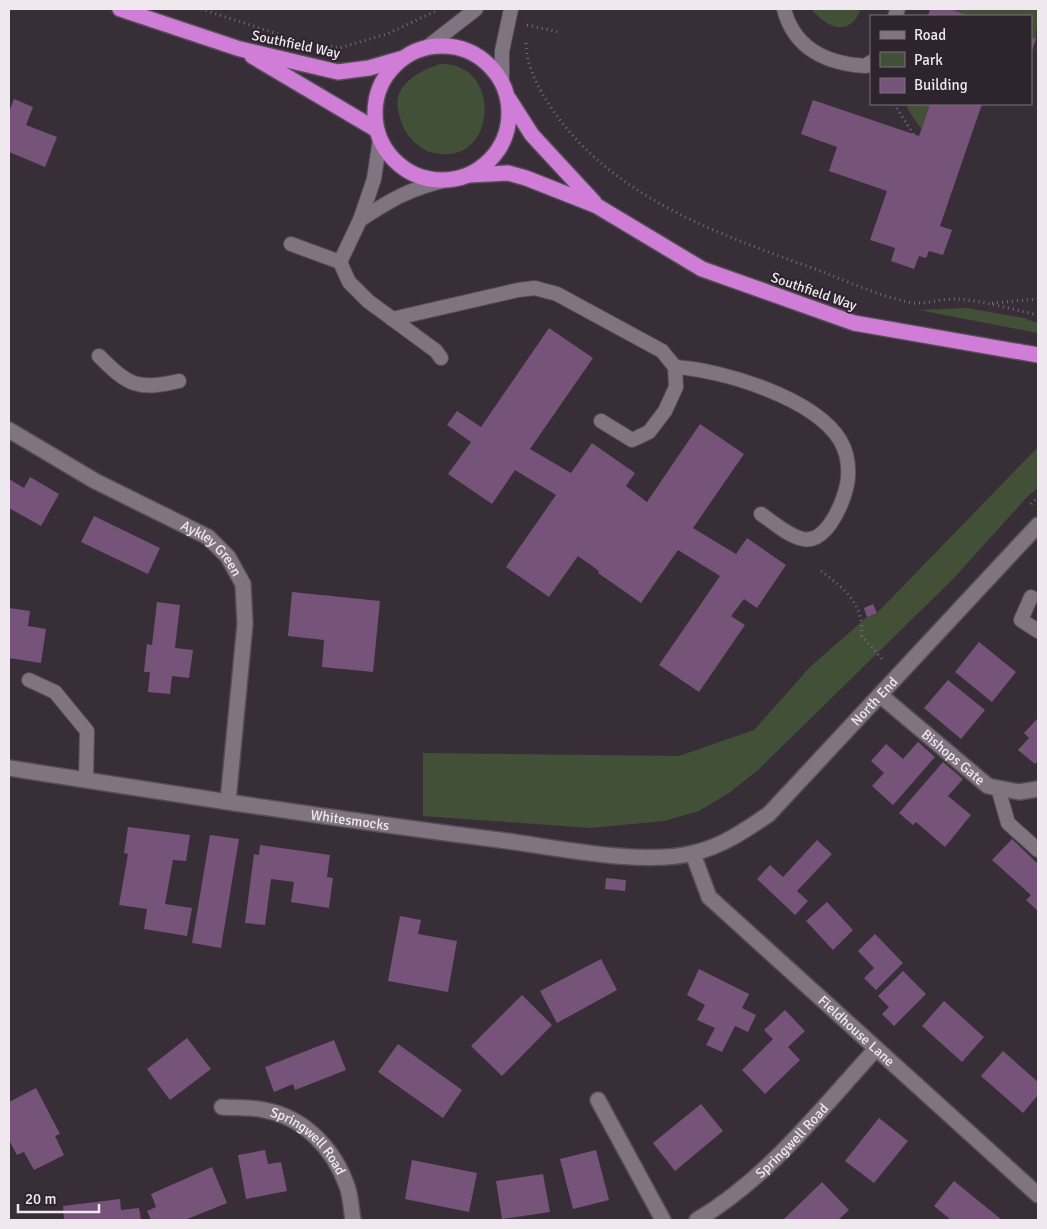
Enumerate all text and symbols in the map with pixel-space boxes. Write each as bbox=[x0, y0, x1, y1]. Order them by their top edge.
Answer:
legend bbox=[870, 15, 1032, 105]
text: Road bbox=[914, 26, 946, 44]
street label: Southfield Way bbox=[250, 27, 342, 62]
text: Park bbox=[914, 51, 943, 69]
text: Building bbox=[914, 76, 968, 94]
street label: Southfield Way bbox=[769, 269, 859, 314]
street label: Aykley Green bbox=[178, 517, 245, 579]
street label: North End bbox=[847, 673, 901, 730]
street label: Bishops Gate bbox=[918, 726, 988, 789]
street label: Whitesmocks bbox=[309, 806, 390, 834]
street label: Fieldhouse Lane bbox=[814, 992, 898, 1070]
street label: Springwell Road bbox=[752, 1100, 832, 1182]
street label: Springwell Road bbox=[268, 1104, 349, 1178]
scale bar bbox=[18, 1182, 99, 1214]
text: 20 m bbox=[25, 1190, 56, 1208]

